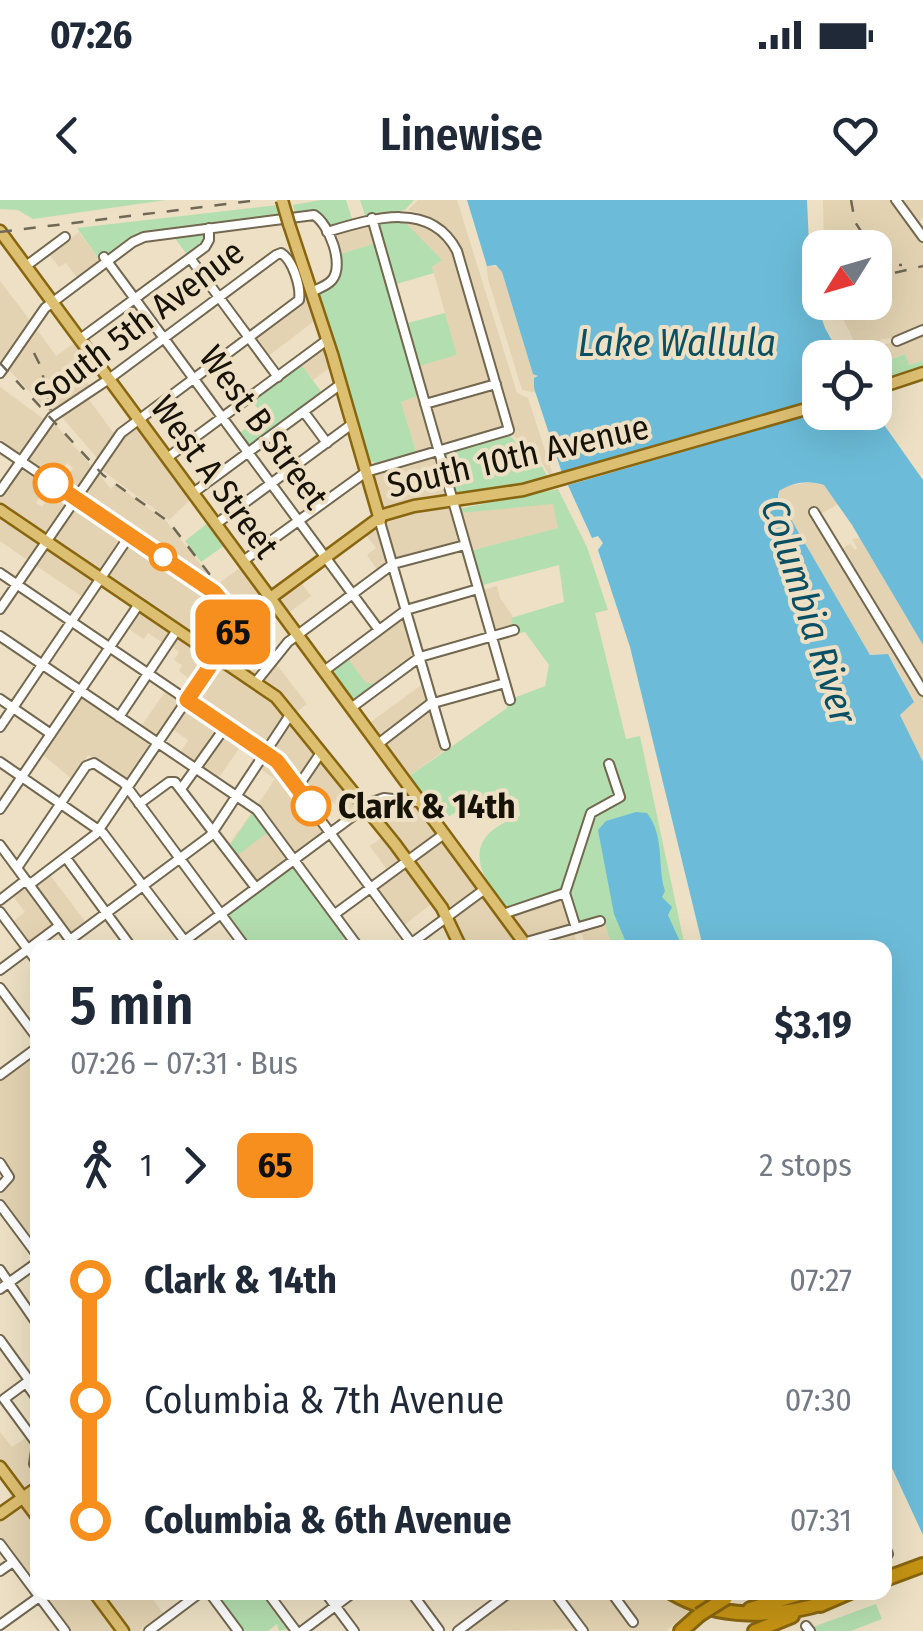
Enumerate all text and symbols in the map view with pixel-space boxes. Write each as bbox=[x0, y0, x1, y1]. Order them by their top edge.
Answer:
text: 07:26 bbox=[50, 12, 132, 58]
icon: back bbox=[40, 108, 95, 163]
text: Linewise bbox=[380, 108, 543, 162]
icon: heart bbox=[828, 108, 883, 163]
north arrow bbox=[802, 230, 892, 320]
map controls bbox=[802, 230, 892, 430]
street label: South 5th Avenue bbox=[26, 231, 252, 415]
water label: Lake Wallula bbox=[578, 320, 776, 366]
street label: West B Street bbox=[191, 337, 338, 517]
button: locate bbox=[802, 340, 892, 430]
street label: West A Street bbox=[142, 388, 288, 567]
street label: South 10th Avenue bbox=[383, 405, 653, 507]
unlabelled marker bbox=[34, 464, 72, 502]
water label: Columbia River bbox=[751, 493, 867, 731]
unlabelled marker bbox=[150, 544, 176, 570]
line badge: 65 bbox=[188, 600, 278, 664]
text: 65 bbox=[215, 611, 251, 653]
place label: Clark & 14th bbox=[338, 785, 516, 827]
marker: Clark & 14th bbox=[292, 787, 330, 825]
text: 5 min bbox=[70, 973, 193, 1039]
text: $3.19 bbox=[774, 1002, 852, 1048]
text: 07:26 – 07:31 · Bus bbox=[70, 1044, 298, 1082]
icon: walk bbox=[70, 1138, 125, 1193]
icon: forward bbox=[167, 1138, 222, 1193]
text: 65 bbox=[257, 1144, 293, 1186]
text: 1 bbox=[140, 1146, 152, 1184]
text: 2 stops bbox=[759, 1146, 852, 1184]
text: Clark & 14th bbox=[144, 1257, 337, 1303]
text: 07:27 bbox=[789, 1261, 852, 1299]
text: Columbia & 7th Avenue bbox=[144, 1377, 504, 1423]
text: 07:30 bbox=[785, 1381, 852, 1419]
text: Columbia & 6th Avenue bbox=[144, 1497, 511, 1543]
text: 07:31 bbox=[790, 1501, 852, 1539]

